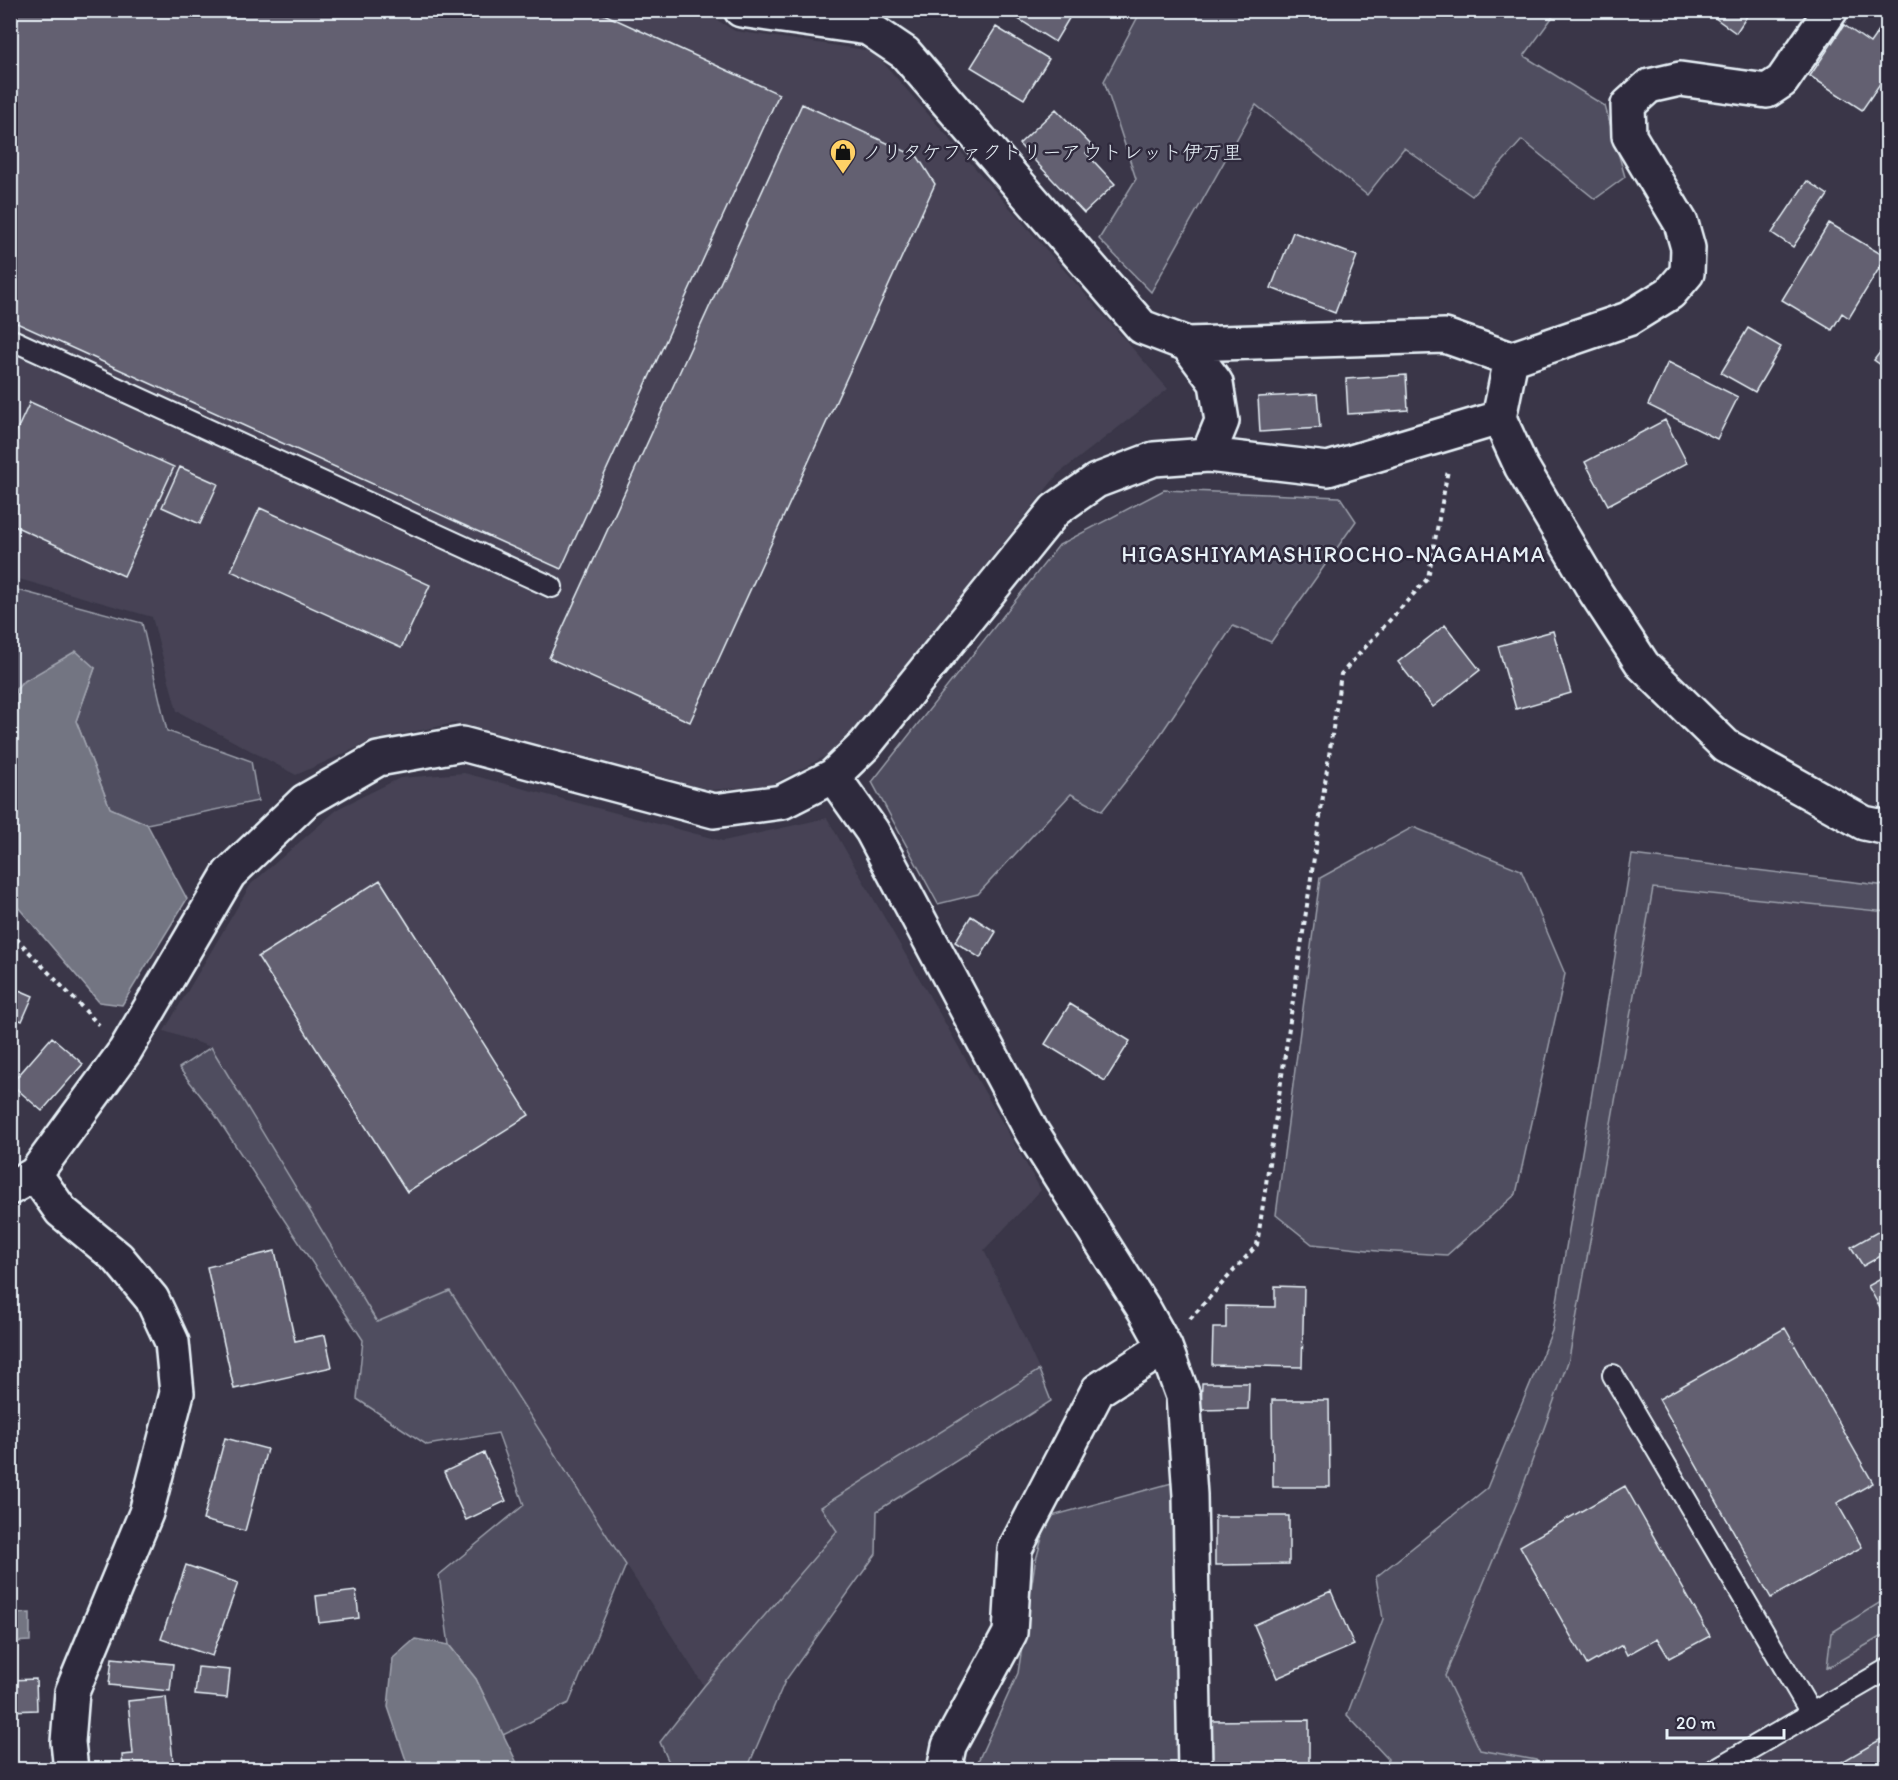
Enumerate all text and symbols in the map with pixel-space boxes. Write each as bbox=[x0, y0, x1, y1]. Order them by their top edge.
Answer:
shop icon: ノリタケファクトリーアウトレット伊万里 bbox=[828, 137, 858, 175]
place label: ノリタケファクトリーアウトレット伊万里 bbox=[862, 140, 1242, 164]
district label: HIGASHIYAMASHIROCHO-NAGAHAMA bbox=[1122, 541, 1546, 568]
scale bar bbox=[1667, 1702, 1784, 1740]
text: 20 m bbox=[1676, 1712, 1716, 1734]

